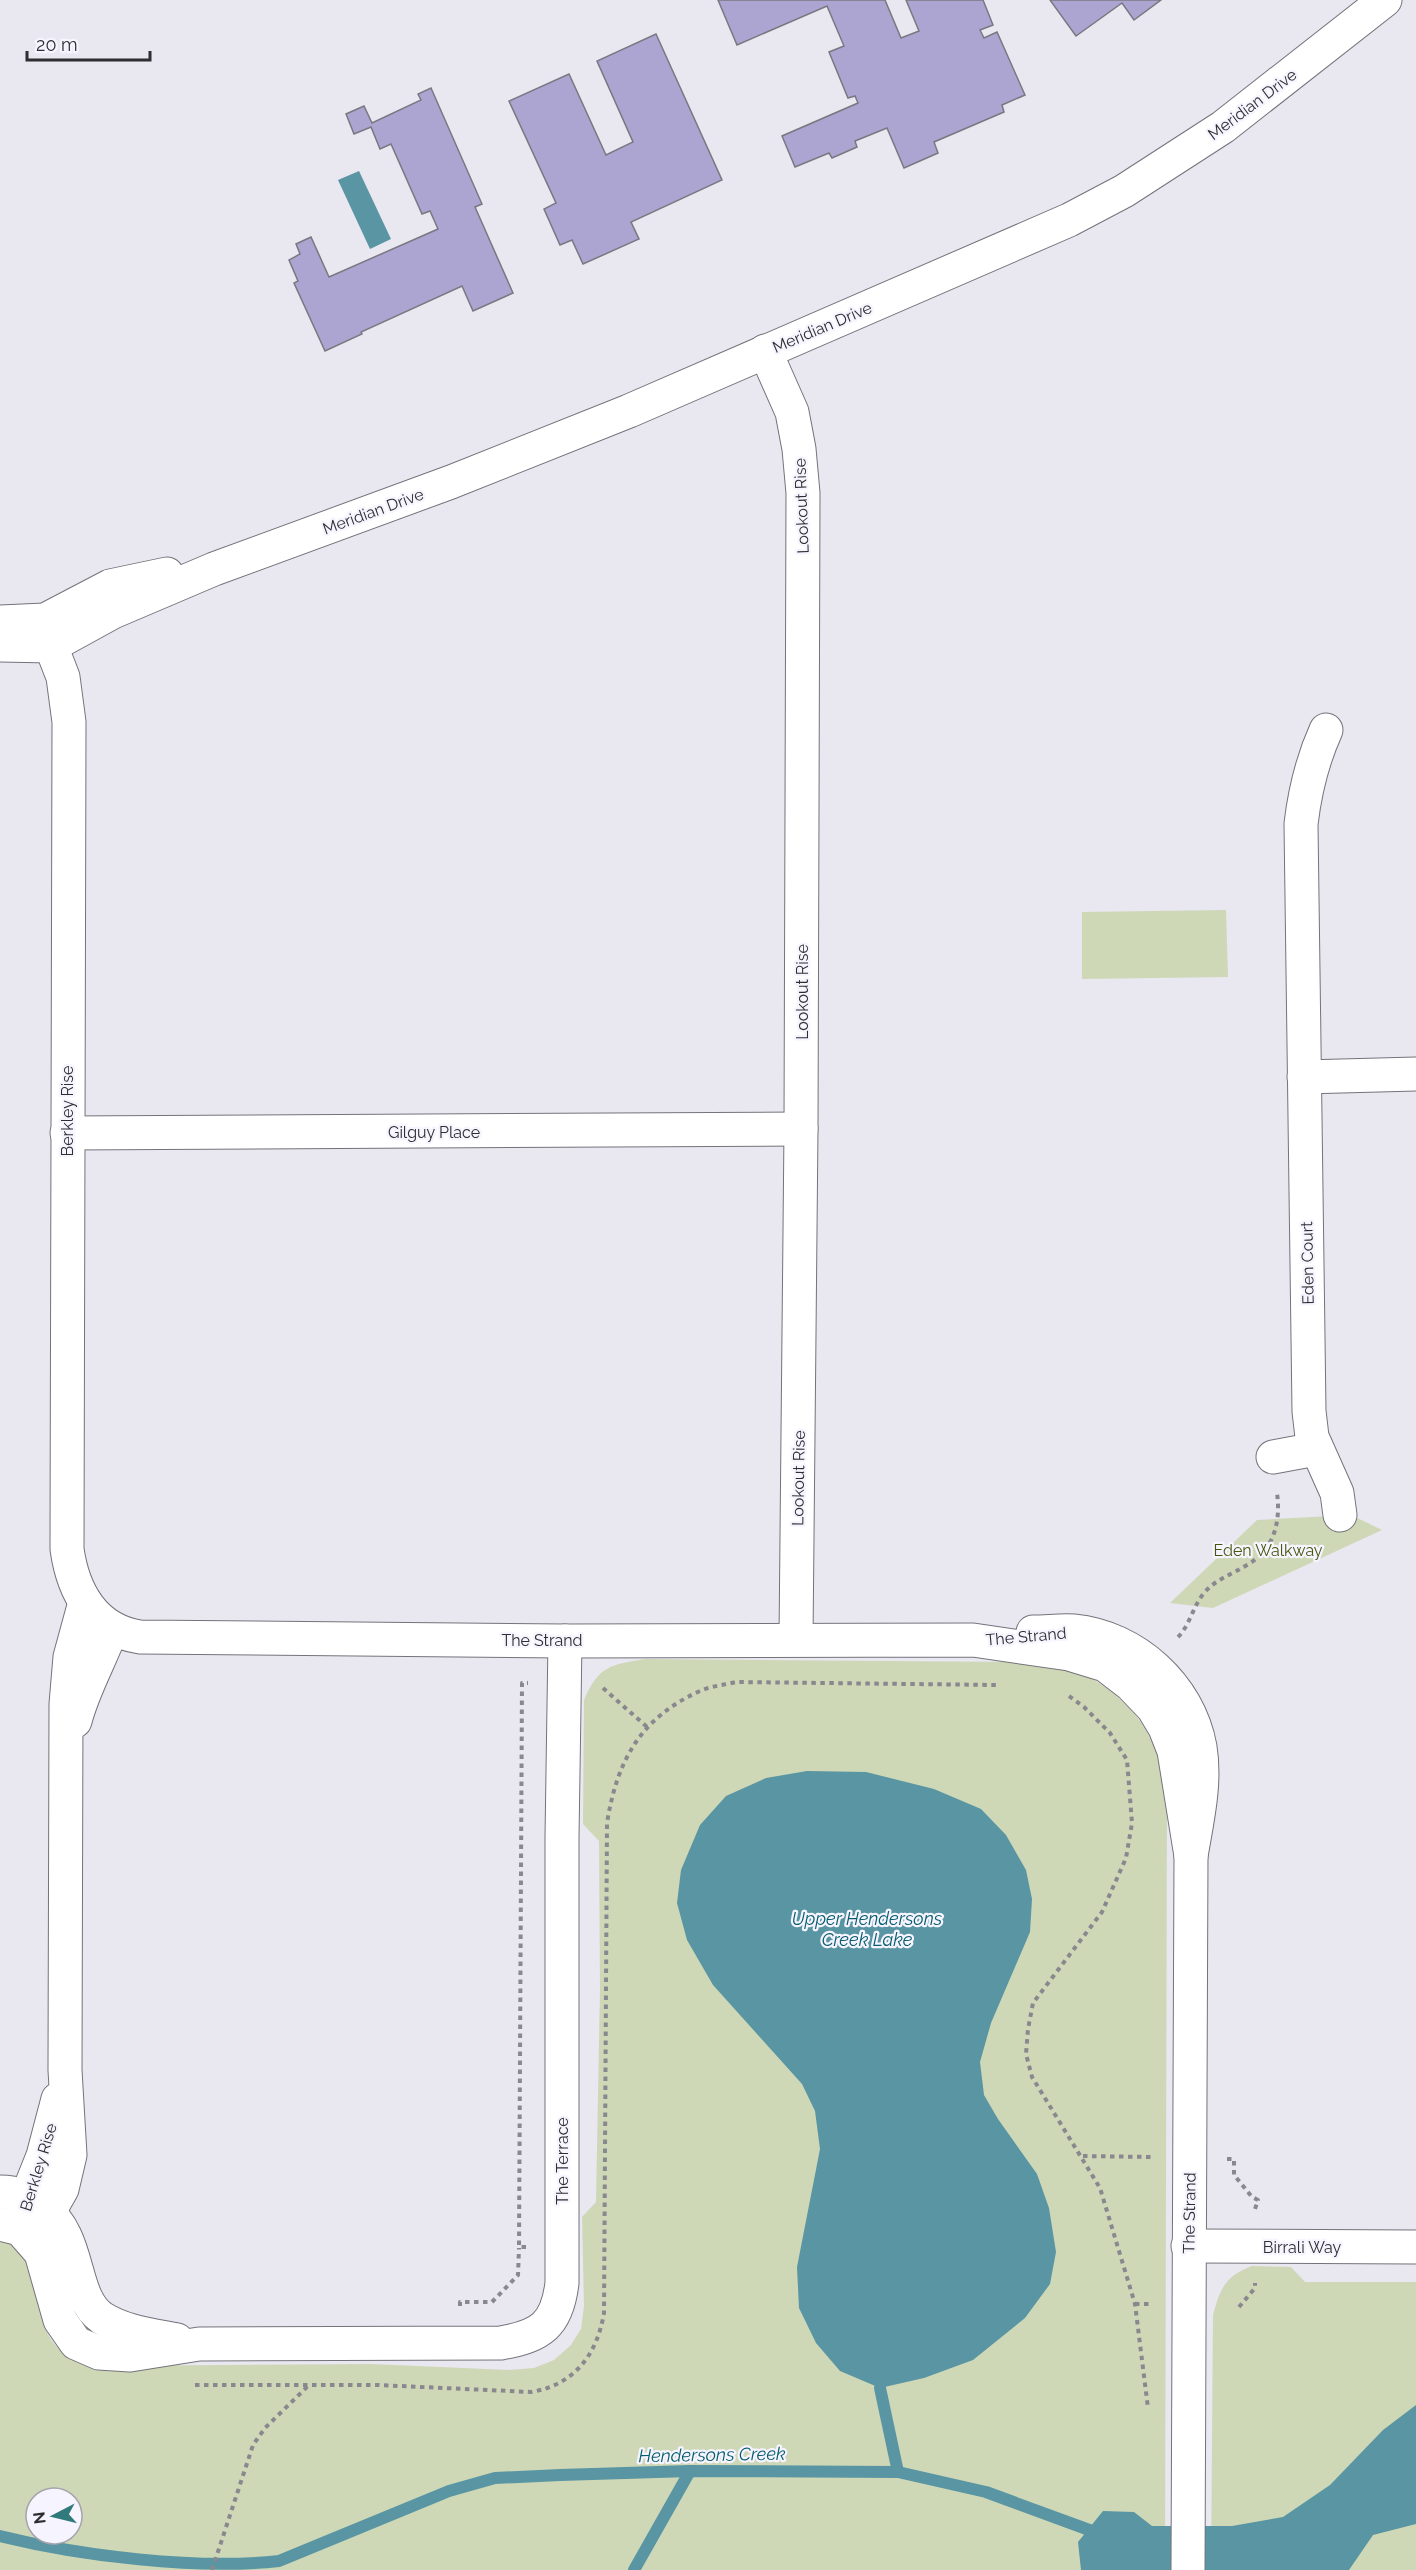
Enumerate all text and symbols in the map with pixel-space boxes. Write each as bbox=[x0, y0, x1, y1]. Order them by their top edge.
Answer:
scale bar bbox=[27, 24, 150, 62]
text: 20 m bbox=[36, 34, 78, 55]
street label: Meridian Drive bbox=[1204, 65, 1300, 144]
street label: Meridian Drive bbox=[770, 298, 875, 357]
street label: Lookout Rise bbox=[790, 458, 813, 554]
street label: Meridian Drive bbox=[320, 484, 426, 539]
street label: Lookout Rise bbox=[793, 944, 812, 1040]
street label: Berkley Rise bbox=[58, 1066, 77, 1156]
street label: Gilguy Place bbox=[388, 1123, 480, 1142]
street label: Eden Court bbox=[1297, 1221, 1318, 1305]
street label: Lookout Rise bbox=[788, 1430, 809, 1526]
park label: Eden Walkway bbox=[1213, 1541, 1323, 1560]
street label: The Strand bbox=[985, 1623, 1067, 1649]
street label: The Strand bbox=[501, 1631, 583, 1650]
water label: Upper Hendersons Creek Lake bbox=[792, 1908, 943, 1950]
street label: The Terrace bbox=[553, 2117, 572, 2205]
street label: Berkley Rise bbox=[16, 2121, 61, 2213]
street label: The Strand bbox=[1179, 2172, 1200, 2254]
street label: Birrali Way bbox=[1263, 2238, 1342, 2257]
water label: Hendersons Creek bbox=[638, 2443, 786, 2466]
north arrow bbox=[24, 2486, 84, 2546]
text: N bbox=[29, 2511, 50, 2525]

